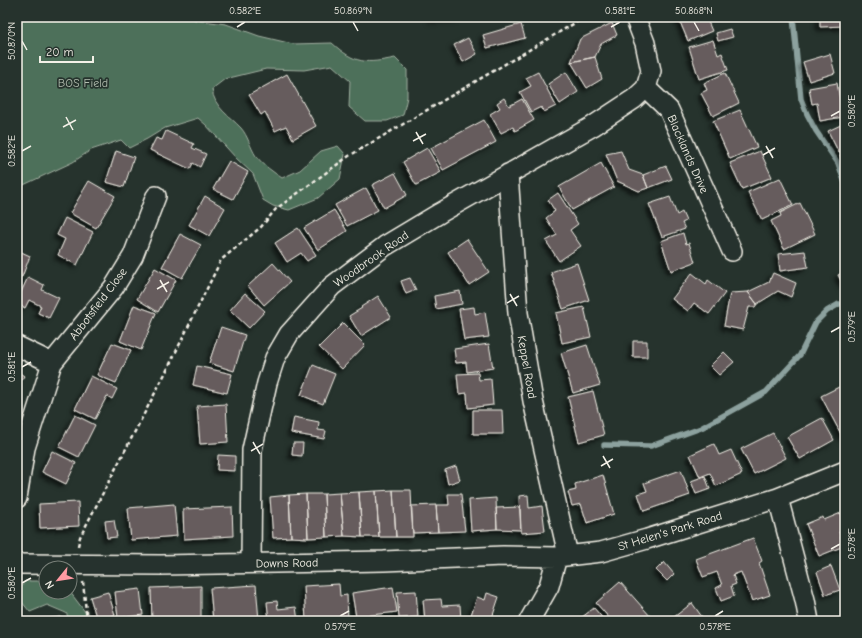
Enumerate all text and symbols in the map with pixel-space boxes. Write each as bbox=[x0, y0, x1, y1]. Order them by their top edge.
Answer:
text: 0.582°E bbox=[229, 5, 261, 17]
text: 50.869°N bbox=[334, 5, 372, 17]
text: 0.581°E bbox=[605, 5, 635, 17]
text: 50.868°N bbox=[675, 5, 713, 17]
text: 50.870°N bbox=[6, 22, 18, 60]
scale bar bbox=[40, 38, 93, 64]
text: 20 m bbox=[46, 45, 74, 59]
park label: BOS Field bbox=[58, 76, 108, 90]
text: 0.580°E bbox=[846, 95, 858, 127]
street label: Blacklands Drive bbox=[664, 113, 712, 195]
text: 0.582°E bbox=[6, 135, 18, 167]
street label: Woodbrook Road bbox=[331, 228, 411, 290]
street label: Abbotsfield Close bbox=[66, 265, 130, 343]
text: 0.579°E bbox=[846, 311, 858, 343]
street label: Keppel Road bbox=[515, 334, 539, 400]
text: 0.581°E bbox=[6, 352, 18, 382]
street label: St Helen's Park Road bbox=[616, 508, 724, 554]
text: 0.578°E bbox=[846, 528, 858, 560]
street label: Downs Road bbox=[256, 555, 318, 571]
north arrow bbox=[38, 560, 78, 600]
text: 0.580°E bbox=[6, 567, 18, 599]
text: N bbox=[42, 578, 57, 591]
text: 0.579°E bbox=[324, 621, 356, 633]
text: 0.578°E bbox=[699, 621, 731, 633]

